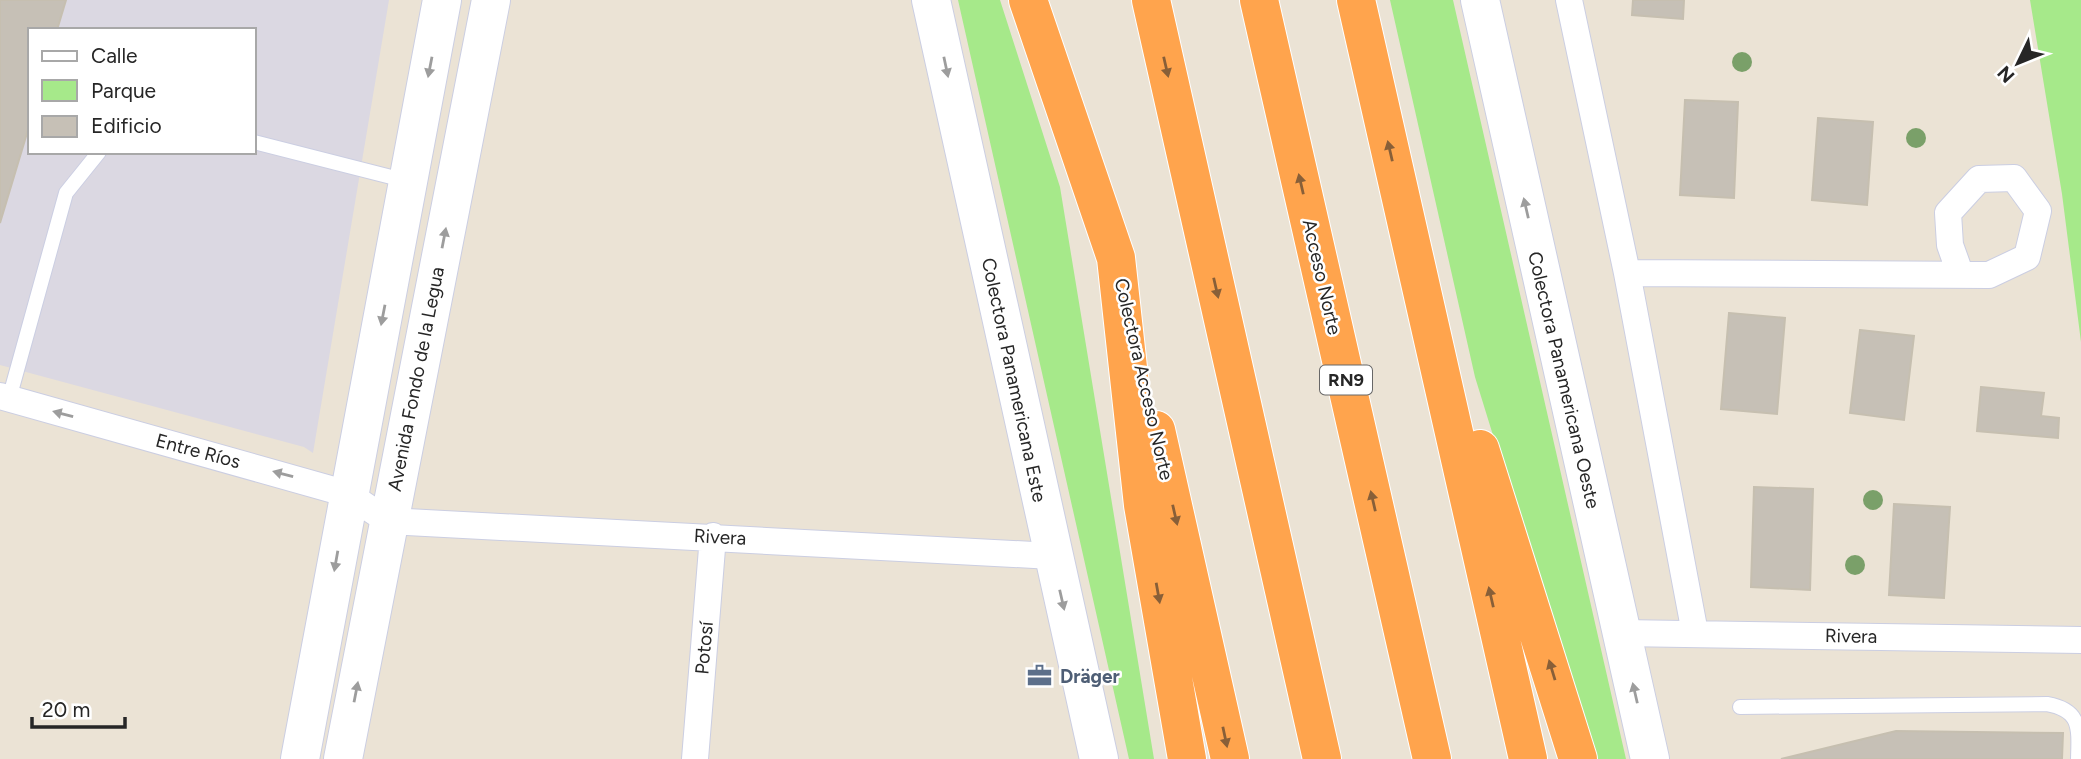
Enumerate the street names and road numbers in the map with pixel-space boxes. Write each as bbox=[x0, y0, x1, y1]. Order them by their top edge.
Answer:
street label: Acceso Norte bbox=[1298, 217, 1346, 337]
street label: Colectora Panamericana Oeste bbox=[1523, 249, 1605, 511]
street label: Colectora Panamericana Este bbox=[977, 256, 1051, 504]
street label: Avenida Fondo de la Legua bbox=[383, 265, 449, 493]
street label: Colectora Acceso Norte bbox=[1110, 276, 1178, 482]
road number: RN9 bbox=[1320, 366, 1372, 394]
street label: Entre Ríos bbox=[153, 429, 243, 473]
street label: Rivera bbox=[693, 524, 747, 550]
street label: Potosí bbox=[690, 619, 718, 676]
street label: Rivera bbox=[1825, 624, 1877, 648]

